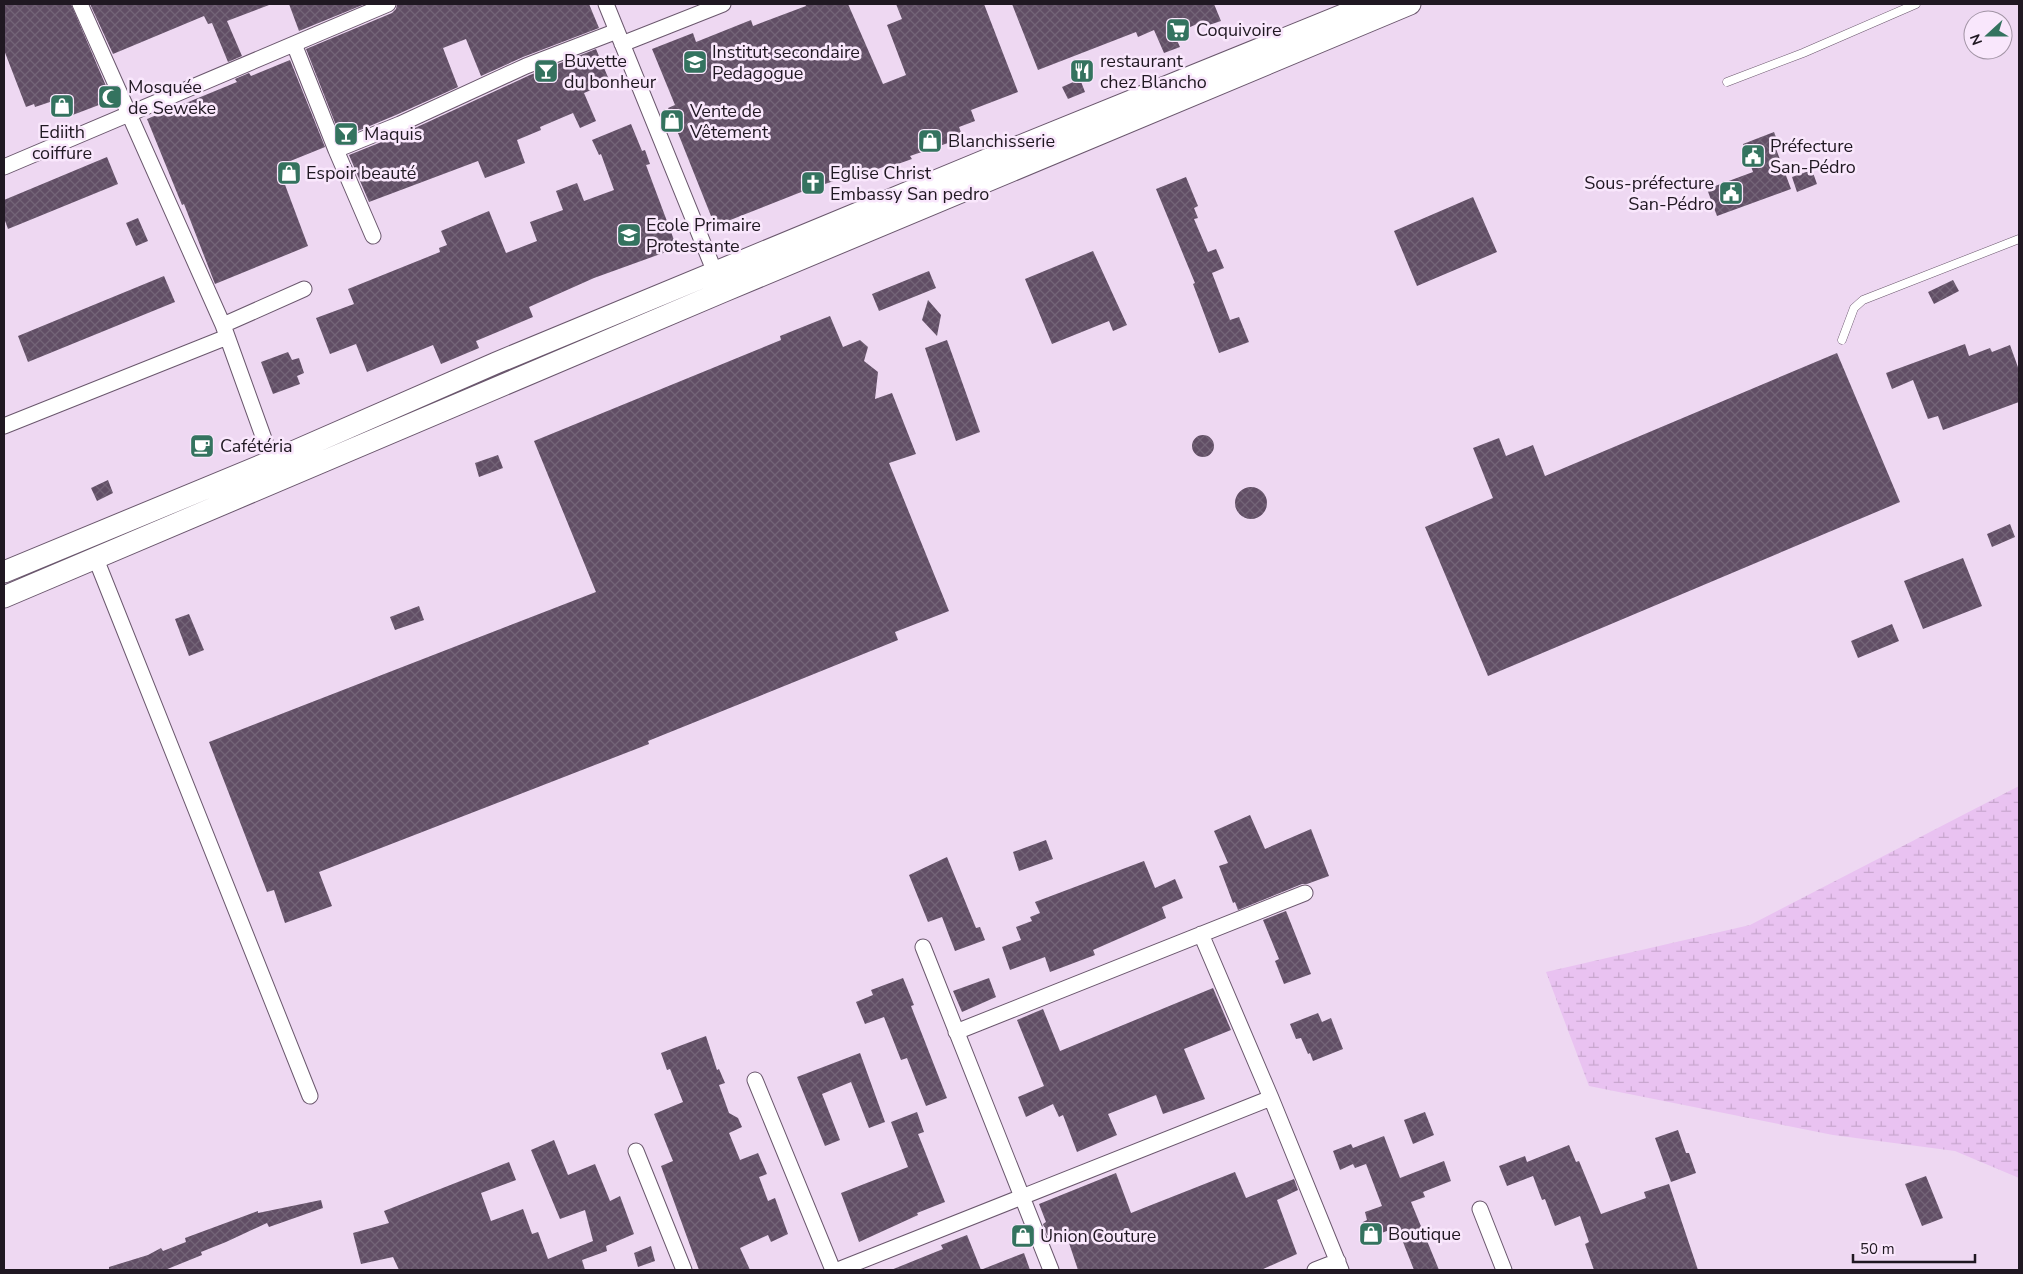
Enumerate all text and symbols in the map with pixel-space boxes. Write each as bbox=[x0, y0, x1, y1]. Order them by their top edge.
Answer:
north arrow bbox=[1963, 10, 2013, 60]
supermarket icon: Coquivoire bbox=[1165, 17, 1191, 43]
place label: Coquivoire bbox=[1196, 18, 1282, 42]
text: N bbox=[1966, 31, 1987, 48]
place label: Institut secondaire Pedagogue bbox=[712, 40, 860, 85]
place label: Buvette du bonheur bbox=[564, 49, 657, 94]
school or university icon: Institut secondaire Pedagogue bbox=[682, 49, 708, 75]
place label: restaurant chez Blancho bbox=[1100, 49, 1207, 94]
bar icon: Buvette du bonheur bbox=[533, 58, 559, 84]
restaurant icon: restaurant chez Blancho bbox=[1069, 58, 1095, 84]
place label: Mosquée de Seweke bbox=[128, 75, 216, 120]
mosque icon: Mosquée de Seweke bbox=[97, 84, 123, 110]
shop icon: Ediith coiffure bbox=[49, 93, 75, 119]
place label: Vente de Vêtement bbox=[689, 99, 769, 144]
shop icon: Vente de Vêtement bbox=[659, 108, 685, 134]
place label: Ediith coiffure bbox=[32, 120, 92, 165]
bar icon: Maquis bbox=[333, 121, 359, 147]
place label: Maquis bbox=[364, 122, 422, 146]
shop icon: Blanchisserie bbox=[917, 128, 943, 154]
place label: Blanchisserie bbox=[948, 129, 1055, 153]
place label: Préfecture San-Pédro bbox=[1770, 134, 1856, 179]
public building icon: Préfecture San-Pédro bbox=[1740, 143, 1766, 169]
shop icon: Espoir beauté bbox=[276, 160, 302, 186]
place label: Espoir beauté bbox=[306, 161, 416, 185]
place label: Eglise Christ Embassy San pedro bbox=[830, 161, 989, 206]
church icon: Eglise Christ Embassy San pedro bbox=[800, 170, 826, 196]
place label: Sous-préfecture San-Pédro bbox=[1584, 171, 1714, 216]
public building icon: Sous-préfecture San-Pédro bbox=[1718, 180, 1744, 206]
place label: Ecole Primaire Protestante bbox=[646, 213, 761, 258]
school or university icon: Ecole Primaire Protestante bbox=[616, 222, 642, 248]
cafe icon: Cafétéria bbox=[189, 433, 215, 459]
place label: Cafétéria bbox=[220, 434, 293, 458]
shop icon: Boutique bbox=[1358, 1221, 1384, 1247]
place label: Boutique bbox=[1388, 1222, 1461, 1246]
shop icon: Union Couture bbox=[1010, 1223, 1036, 1249]
place label: Union Couture bbox=[1040, 1224, 1156, 1248]
scale bar bbox=[1853, 1232, 1976, 1264]
text: 50 m bbox=[1860, 1239, 1895, 1259]

